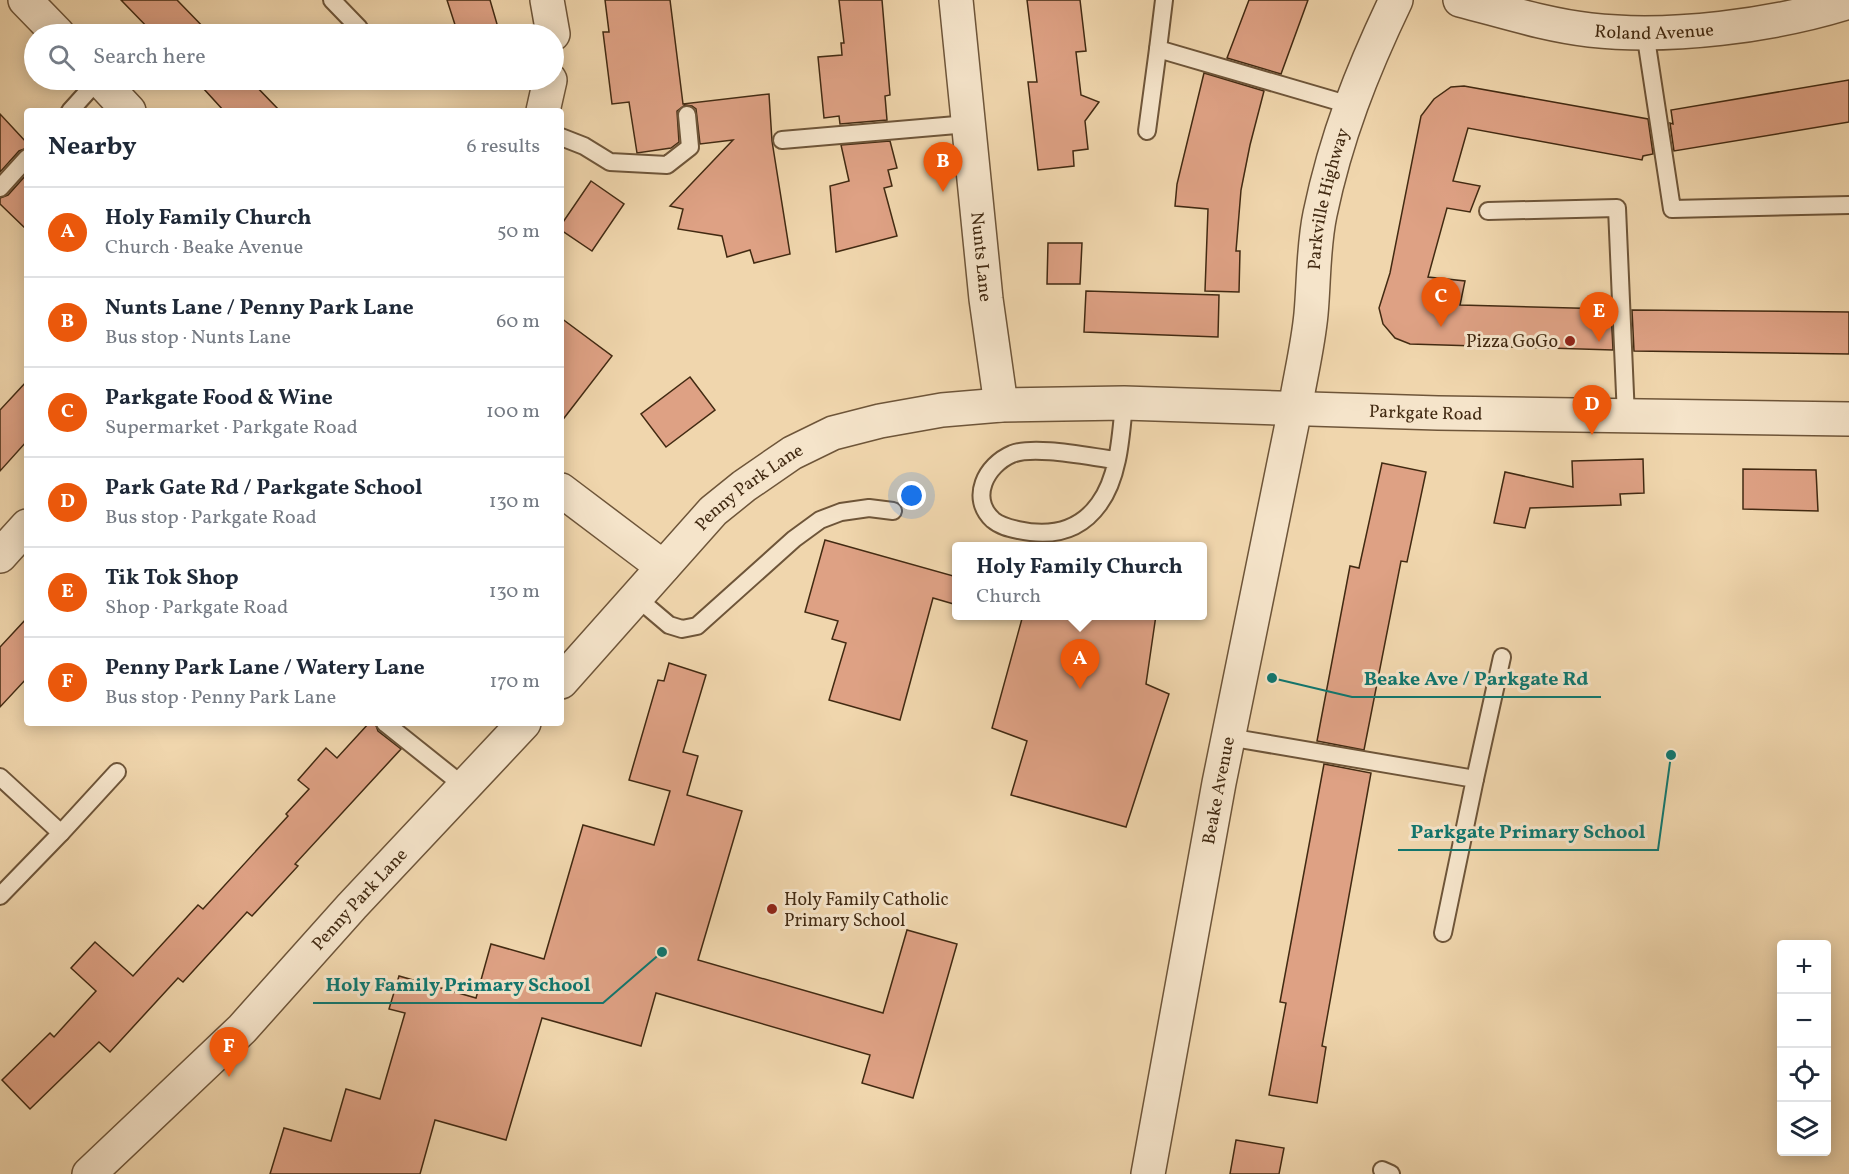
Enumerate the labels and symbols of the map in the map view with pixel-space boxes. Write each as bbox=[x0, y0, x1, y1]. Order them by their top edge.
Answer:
street label: Roland Avenue bbox=[1593, 18, 1715, 47]
street label: Parkville Highway bbox=[1303, 125, 1356, 271]
pin: B bbox=[924, 142, 962, 192]
street label: Nunts Lane bbox=[963, 211, 997, 303]
pin: C bbox=[1422, 278, 1460, 327]
pin: E bbox=[1580, 292, 1618, 342]
place label: Pizza GoGo bbox=[1466, 330, 1558, 355]
marker: Pizza GoGo bbox=[1563, 334, 1577, 348]
pin: D bbox=[1572, 386, 1612, 435]
street label: Parkgate Road bbox=[1368, 400, 1483, 428]
street label: Penny Park Lane bbox=[690, 438, 808, 537]
your location bbox=[897, 481, 926, 510]
pin: A bbox=[1060, 640, 1100, 689]
callout: Beake Ave / Parkgate Rd bbox=[1352, 659, 1601, 697]
text: Beake Ave / Parkgate Rd bbox=[1364, 666, 1588, 694]
street label: Beake Avenue bbox=[1197, 734, 1242, 847]
callout: Parkgate Primary School bbox=[1398, 812, 1658, 850]
text: Parkgate Primary School bbox=[1410, 819, 1646, 847]
street label: Penny Park Lane bbox=[307, 843, 414, 957]
place label: Holy Family Catholic Primary School bbox=[784, 888, 949, 934]
marker: Holy Family Catholic Primary School bbox=[765, 902, 779, 916]
callout: Holy Family Primary School bbox=[313, 965, 603, 1003]
text: Holy Family Primary School bbox=[326, 972, 591, 1000]
pin: F bbox=[210, 1028, 248, 1077]

